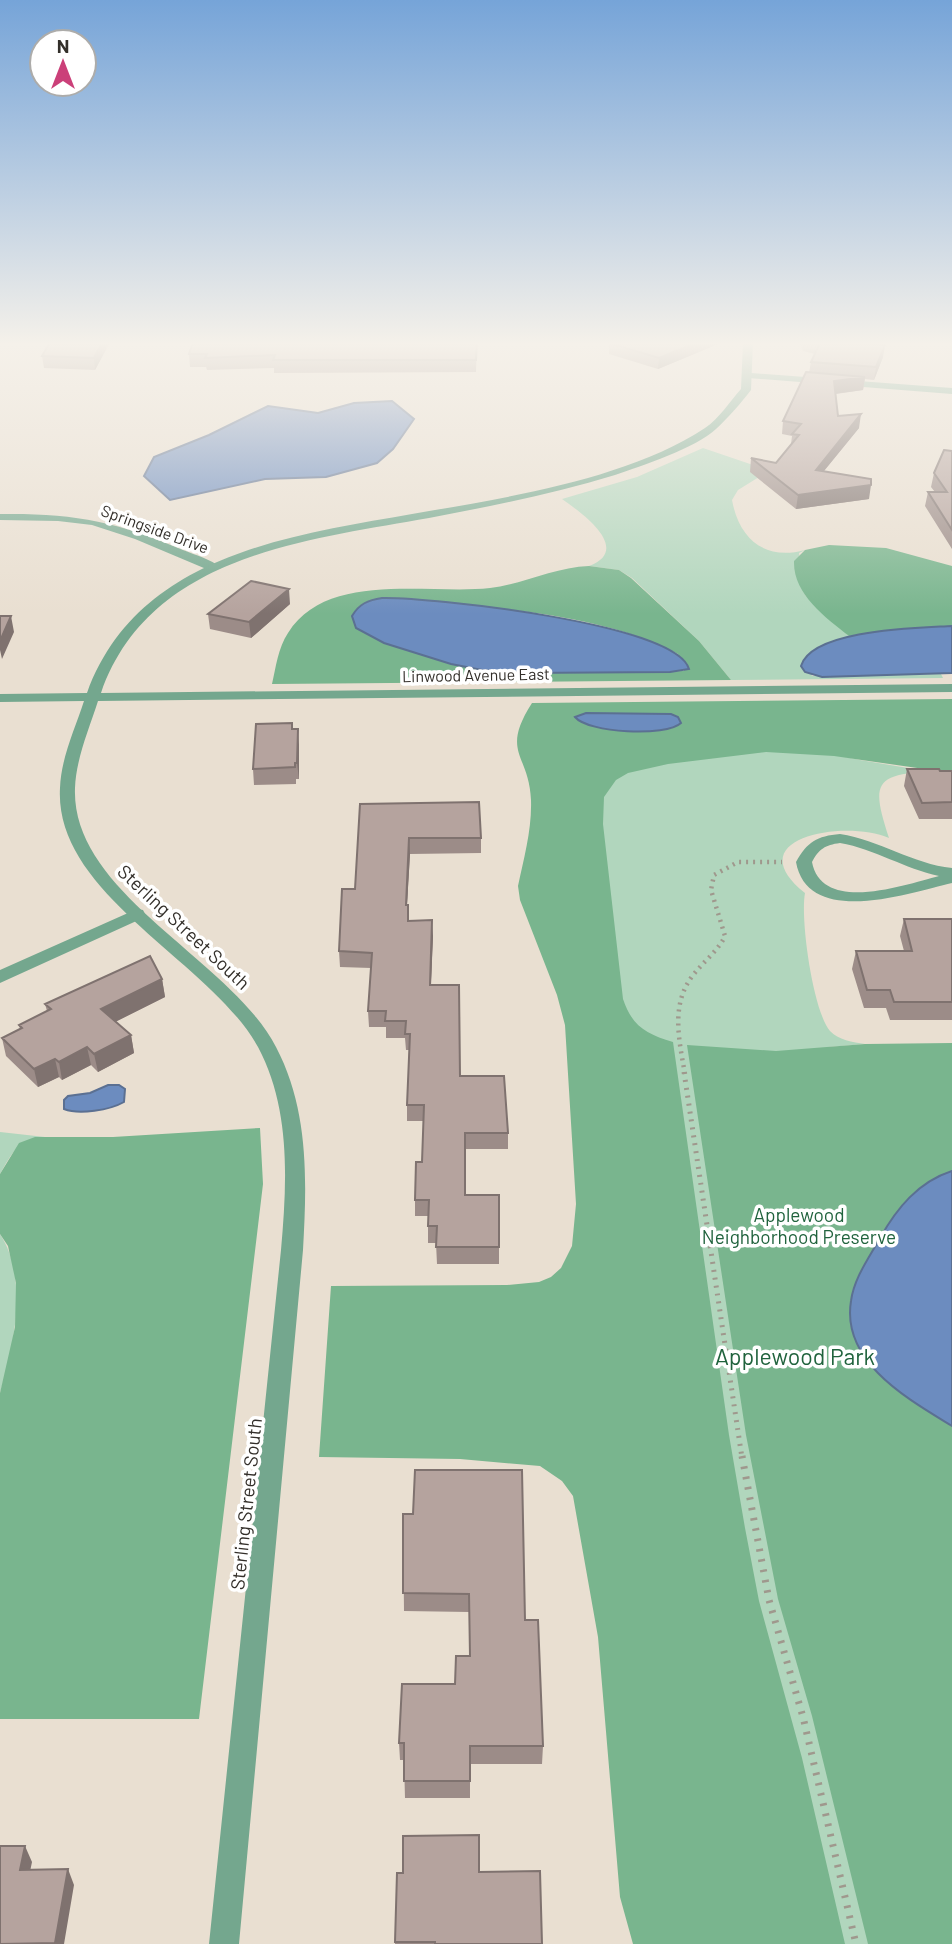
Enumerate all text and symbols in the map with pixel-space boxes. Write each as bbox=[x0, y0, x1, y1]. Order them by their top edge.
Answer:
north arrow bbox=[28, 28, 98, 98]
text: N bbox=[57, 34, 69, 57]
street label: Springside Drive bbox=[99, 500, 212, 557]
street label: Linwood Avenue East bbox=[402, 664, 550, 685]
street label: Sterling Street South bbox=[113, 859, 255, 994]
park label: Applewood Neighborhood Preserve bbox=[702, 1203, 896, 1248]
park label: Applewood Park bbox=[715, 1342, 875, 1370]
street label: Sterling Street South bbox=[225, 1417, 266, 1591]

